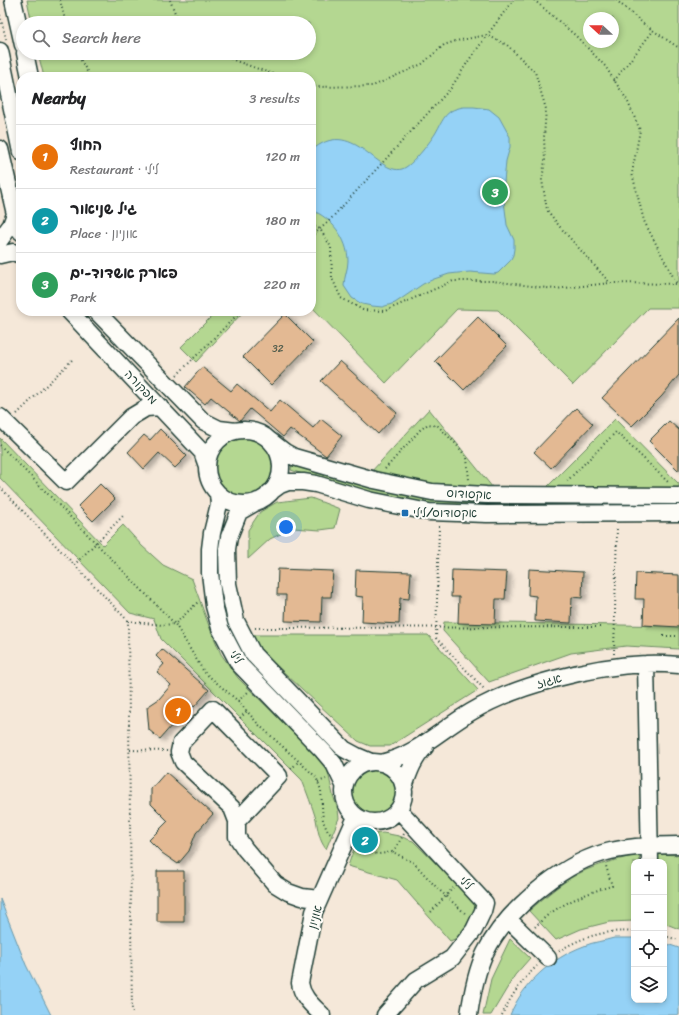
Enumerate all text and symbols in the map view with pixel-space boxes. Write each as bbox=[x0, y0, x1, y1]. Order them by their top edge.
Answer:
north arrow bbox=[583, 12, 619, 48]
search box bbox=[16, 16, 316, 60]
text: Search here bbox=[62, 25, 141, 51]
icon: search bbox=[30, 27, 52, 49]
text: Nearby bbox=[32, 83, 86, 113]
text: 3 results bbox=[249, 87, 300, 110]
text: החוף bbox=[70, 132, 102, 158]
text: 1 bbox=[42, 145, 48, 168]
text: 120 m bbox=[265, 145, 300, 168]
text: Restaurant · לילי bbox=[70, 158, 159, 181]
pin: 3 bbox=[482, 177, 508, 207]
text: גיל שניאור bbox=[70, 196, 137, 222]
text: 2 bbox=[41, 209, 49, 232]
text: 180 m bbox=[265, 209, 300, 232]
text: Place · אוניון bbox=[70, 222, 138, 245]
text: פארק אשדוד-ים bbox=[70, 260, 178, 286]
text: 3 bbox=[41, 273, 49, 296]
text: 220 m bbox=[263, 273, 300, 296]
text: Park bbox=[70, 286, 97, 309]
house number: 32 bbox=[272, 340, 284, 358]
street label: מפקורה bbox=[119, 364, 163, 410]
street label: אקסודוס bbox=[446, 482, 492, 506]
place label: אקסודוס/לילי bbox=[413, 502, 478, 524]
marker: אקסודוס/לילי bbox=[400, 508, 410, 518]
your location bbox=[276, 517, 296, 537]
street label: לילי bbox=[223, 646, 249, 669]
street label: אגוז bbox=[534, 667, 565, 695]
pin: 1 bbox=[165, 696, 191, 726]
pin: 2 bbox=[352, 825, 378, 855]
map controls bbox=[631, 859, 667, 1003]
button: + bbox=[631, 859, 667, 895]
street label: לילי bbox=[453, 871, 479, 896]
button: − bbox=[631, 895, 667, 931]
street label: אוניון bbox=[301, 902, 329, 932]
button: locate bbox=[631, 931, 667, 967]
button: layers bbox=[631, 967, 667, 1003]

